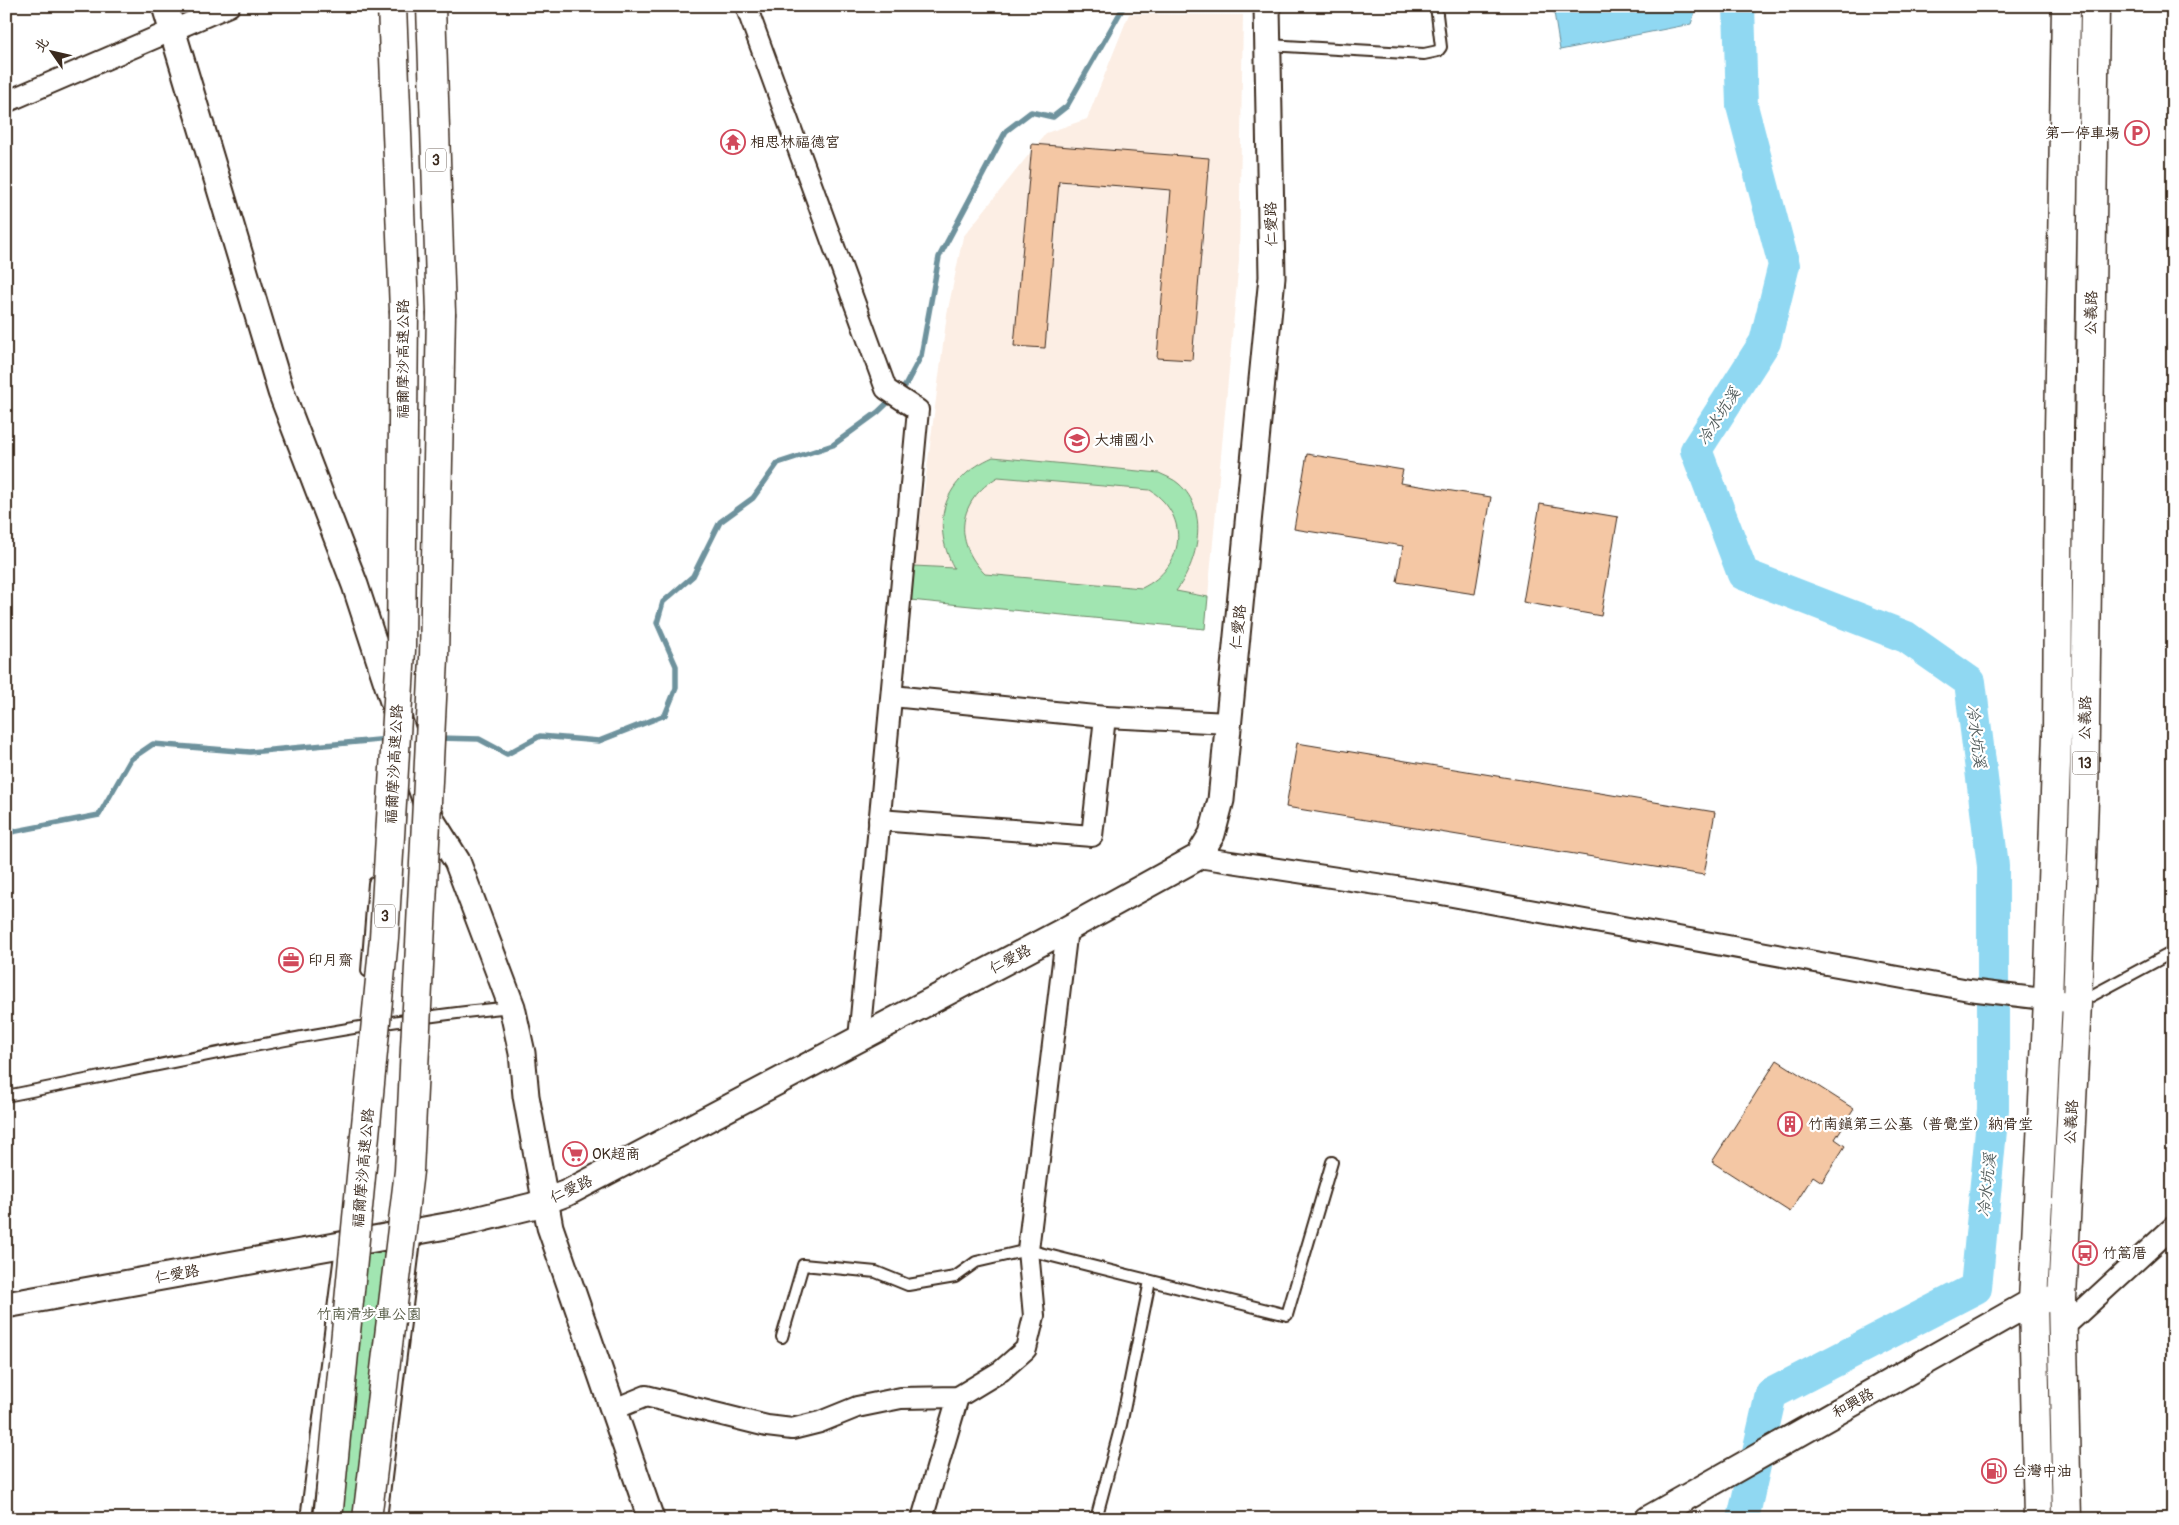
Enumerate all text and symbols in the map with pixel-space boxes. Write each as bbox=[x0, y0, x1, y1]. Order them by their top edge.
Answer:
north arrow bbox=[28, 28, 78, 78]
text: 北 bbox=[31, 34, 53, 56]
parking icon: 第一停車場 bbox=[2124, 120, 2150, 146]
place label: 第一停車場 bbox=[2045, 124, 2120, 143]
temple icon: 相思林福德宮 bbox=[720, 129, 746, 155]
place label: 相思林福德宮 bbox=[750, 133, 840, 152]
road number: 3 bbox=[426, 148, 446, 172]
street label: 仁愛路 bbox=[1262, 201, 1281, 247]
street label: 公義路 bbox=[2082, 290, 2101, 336]
street label: 福爾摩沙高速公路 bbox=[394, 299, 413, 419]
water label: 冷水坑溪 bbox=[1693, 383, 1745, 449]
school or university icon: 大埔國小 bbox=[1064, 427, 1090, 453]
place label: 大埔國小 bbox=[1094, 431, 1154, 450]
street label: 仁愛路 bbox=[1227, 604, 1250, 650]
street label: 公義路 bbox=[2076, 695, 2095, 741]
water label: 冷水坑溪 bbox=[1962, 703, 1990, 770]
street label: 福爾摩沙高速公路 bbox=[382, 704, 407, 824]
road number: 13 bbox=[2072, 751, 2098, 774]
road number: 3 bbox=[375, 904, 395, 928]
street label: 仁愛路 bbox=[986, 940, 1035, 978]
office icon: 印月齋 bbox=[278, 947, 304, 973]
place label: 印月齋 bbox=[308, 951, 353, 970]
street label: 公義路 bbox=[2061, 1099, 2082, 1145]
street label: 福爾摩沙高速公路 bbox=[349, 1107, 378, 1229]
building icon: 竹南鎮第三公墓（普覺堂）納骨堂 bbox=[1777, 1111, 1803, 1137]
place label: 竹南鎮第三公墓（普覺堂）納骨堂 bbox=[1808, 1115, 2033, 1134]
supermarket icon: OK超商 bbox=[562, 1141, 588, 1167]
place label: OK超商 bbox=[592, 1145, 641, 1164]
water label: 冷水坑溪 bbox=[1974, 1151, 2000, 1218]
street label: 仁愛路 bbox=[547, 1171, 596, 1208]
bus stop icon: 竹篙厝 bbox=[2072, 1240, 2098, 1266]
place label: 竹篙厝 bbox=[2102, 1244, 2147, 1263]
street label: 仁愛路 bbox=[153, 1261, 201, 1288]
park label: 竹南滑步車公園 bbox=[316, 1305, 422, 1324]
street label: 和興路 bbox=[1829, 1384, 1878, 1423]
fuel station icon: 台灣中油 bbox=[1981, 1458, 2007, 1484]
place label: 台灣中油 bbox=[2012, 1462, 2072, 1481]

